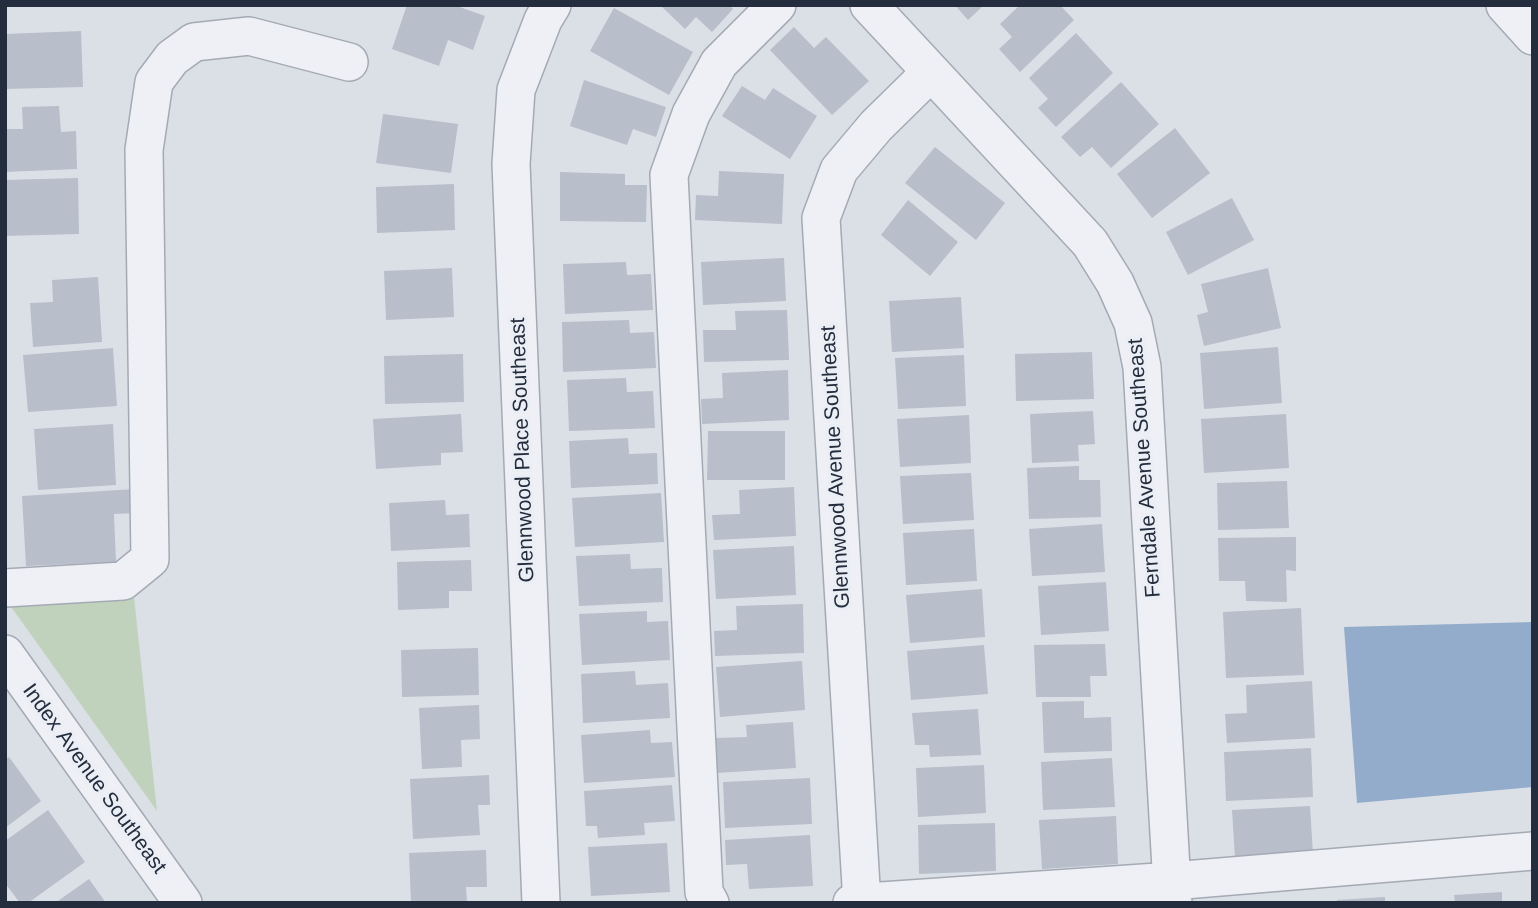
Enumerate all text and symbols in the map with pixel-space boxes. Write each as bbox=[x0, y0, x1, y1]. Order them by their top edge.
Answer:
street label: Glennwood Place Southeast bbox=[506, 317, 540, 583]
street label: Glennwood Avenue Southeast bbox=[816, 325, 856, 609]
street label: Ferndale Avenue Southeast bbox=[1123, 337, 1167, 599]
street label: Index Avenue Southeast bbox=[17, 679, 171, 879]

